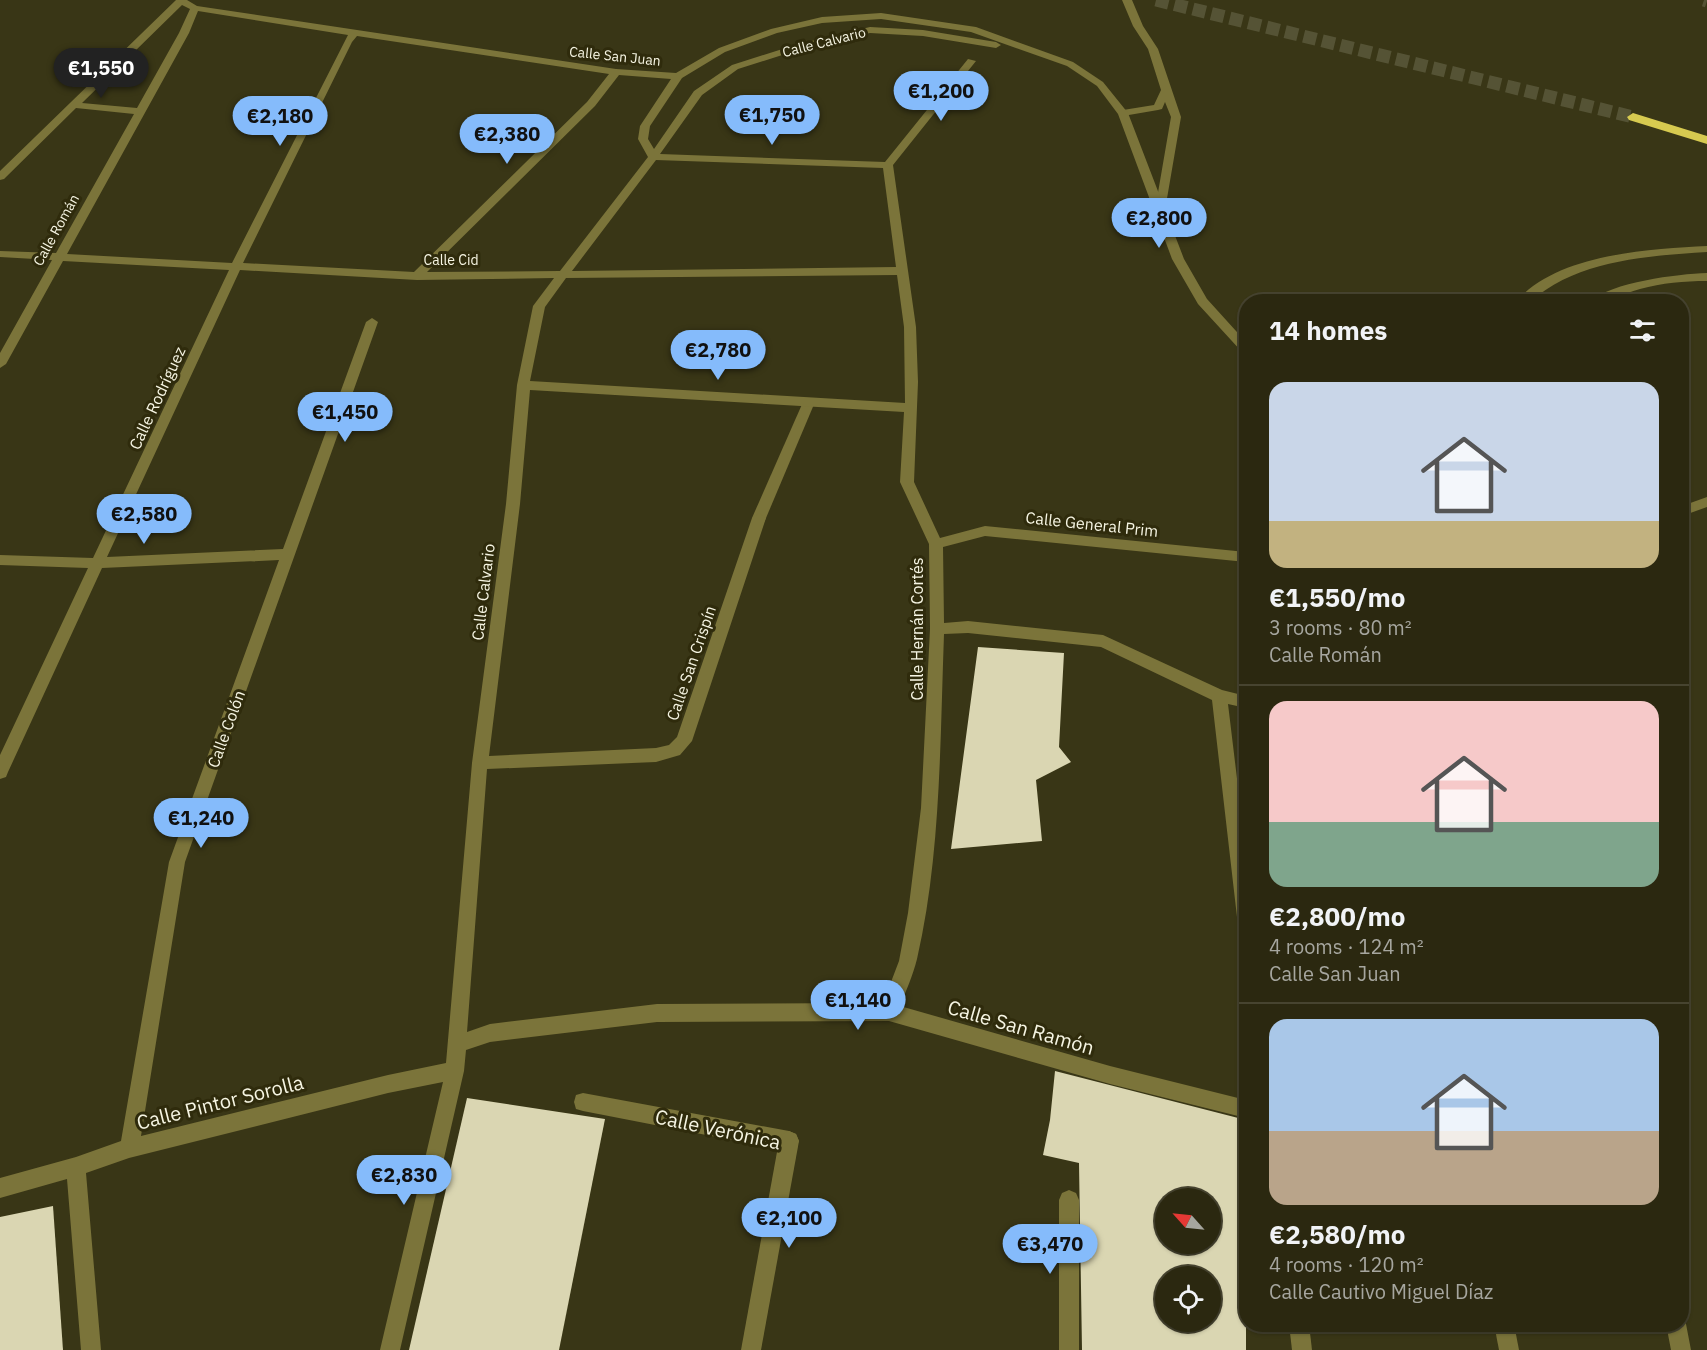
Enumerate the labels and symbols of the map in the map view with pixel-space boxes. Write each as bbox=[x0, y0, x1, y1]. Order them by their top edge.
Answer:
street label: Calle Calvario bbox=[780, 23, 868, 61]
street label: Calle San Juan bbox=[568, 42, 662, 70]
pin: €1,550 bbox=[52, 48, 150, 99]
pin: €1,200 bbox=[892, 71, 990, 122]
pin: €1,750 bbox=[723, 95, 821, 146]
pin: €2,180 bbox=[231, 96, 329, 147]
pin: €2,380 bbox=[458, 114, 556, 165]
street label: Calle Román bbox=[29, 191, 83, 269]
pin: €2,800 bbox=[1110, 198, 1208, 249]
street label: Calle Cid bbox=[423, 251, 479, 269]
pin: €2,780 bbox=[669, 330, 767, 381]
street label: Calle Rodríguez bbox=[124, 343, 190, 453]
pin: €1,450 bbox=[296, 392, 394, 443]
pin: €2,580 bbox=[95, 494, 193, 545]
street label: Calle General Prim bbox=[1025, 507, 1159, 541]
street label: Calle Calvario bbox=[467, 542, 499, 642]
street label: Calle Hernán Cortés bbox=[907, 557, 927, 701]
street label: Calle San Crispín bbox=[662, 603, 720, 723]
street label: Calle Colón bbox=[203, 688, 249, 770]
pin: €1,240 bbox=[152, 798, 250, 849]
pin: €1,140 bbox=[809, 980, 907, 1031]
street label: Calle San Ramón bbox=[945, 993, 1097, 1061]
street label: Calle Pintor Sorolla bbox=[134, 1068, 307, 1136]
street label: Calle Verónica bbox=[653, 1103, 784, 1156]
pin: €2,830 bbox=[355, 1155, 453, 1206]
north arrow bbox=[1155, 1188, 1221, 1254]
pin: €2,100 bbox=[740, 1198, 838, 1249]
pin: €3,470 bbox=[1001, 1224, 1099, 1275]

